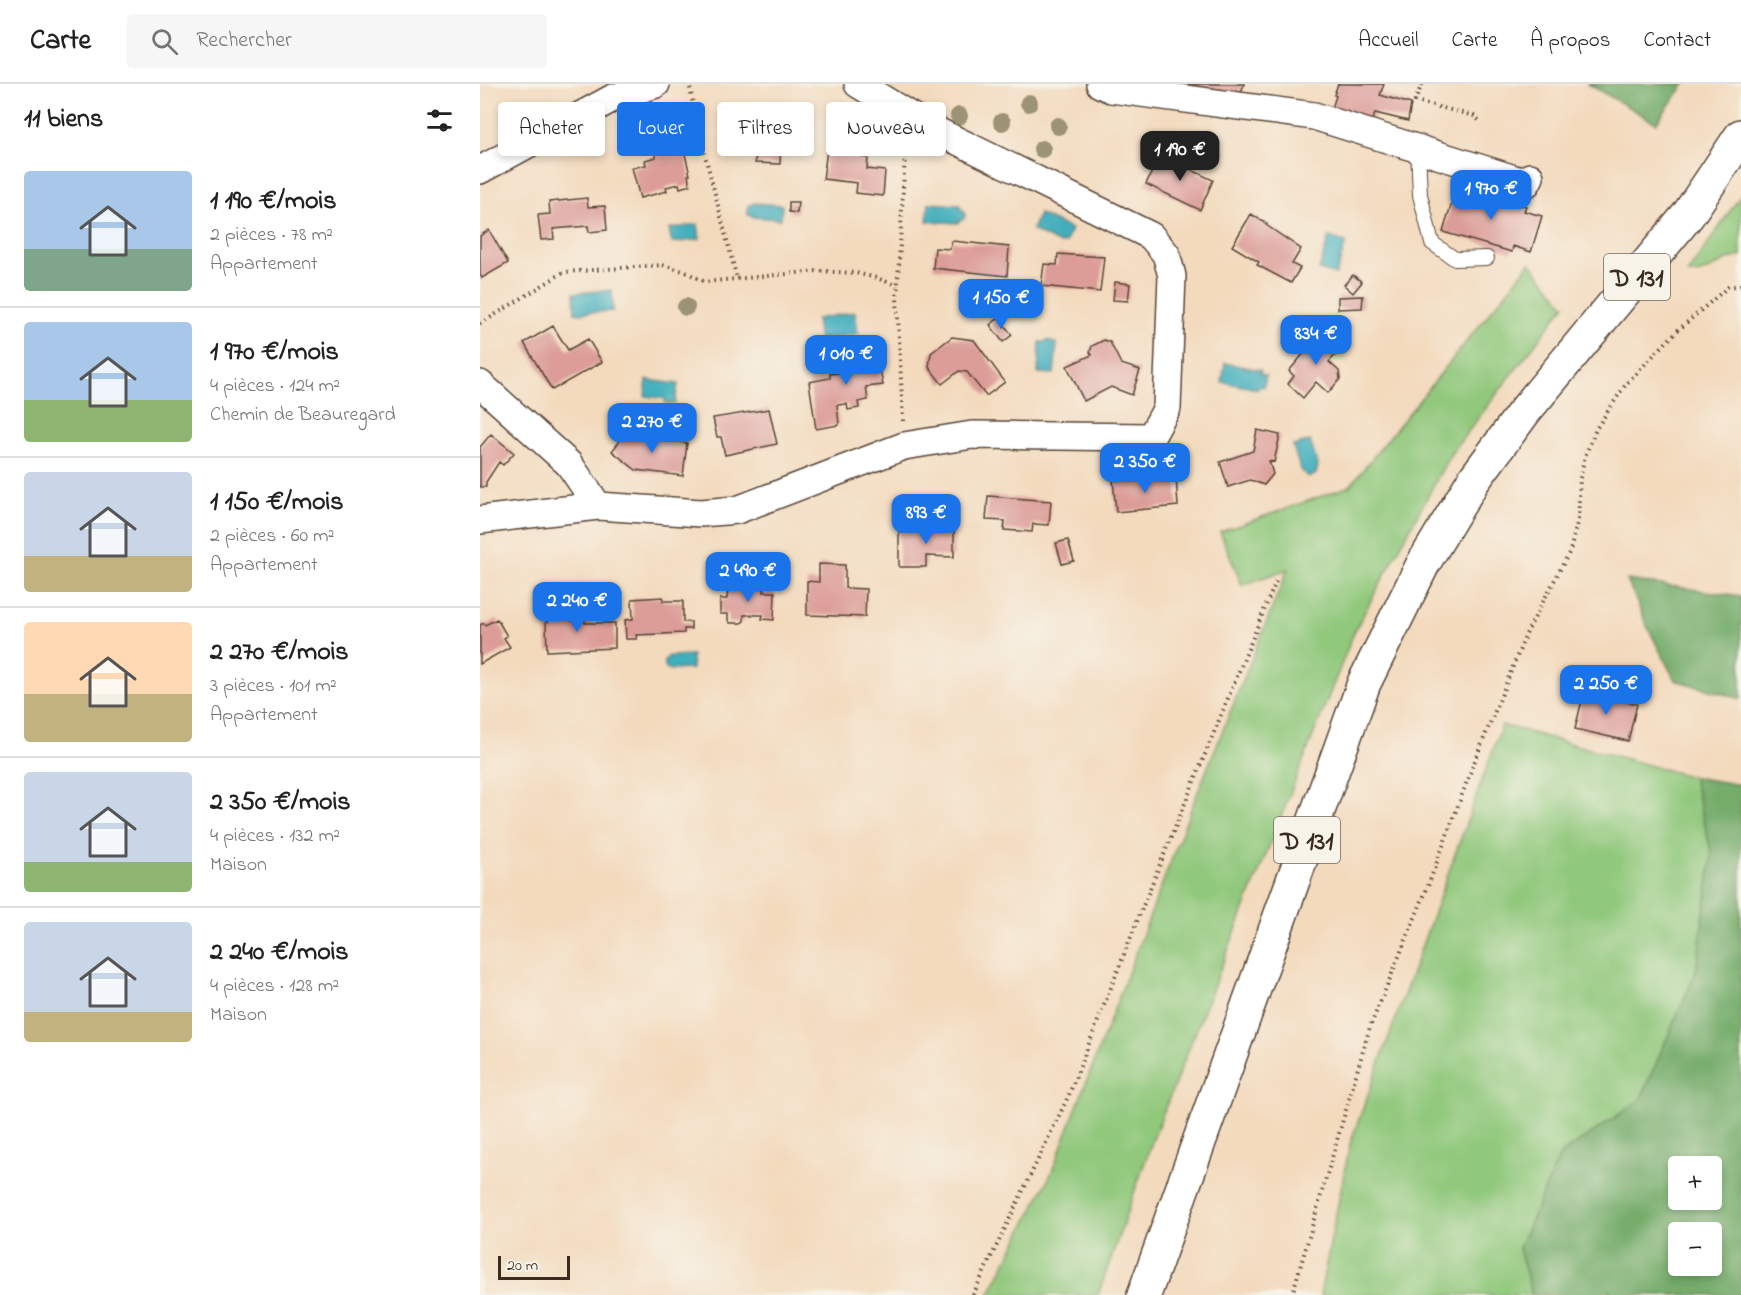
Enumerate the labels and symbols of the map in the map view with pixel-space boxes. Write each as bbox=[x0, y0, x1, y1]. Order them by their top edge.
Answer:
pin: 1 190 € bbox=[1125, 131, 1235, 182]
pin: 1 970 € bbox=[1436, 170, 1546, 221]
road number: D 131 bbox=[1604, 254, 1670, 300]
pin: 1 150 € bbox=[946, 279, 1056, 330]
pin: 834 € bbox=[1274, 315, 1358, 366]
pin: 1 010 € bbox=[791, 335, 901, 386]
pin: 2 270 € bbox=[597, 403, 707, 454]
pin: 2 350 € bbox=[1090, 443, 1200, 494]
pin: 893 € bbox=[884, 494, 968, 545]
pin: 2 490 € bbox=[693, 552, 803, 603]
pin: 2 240 € bbox=[522, 582, 632, 633]
pin: 2 250 € bbox=[1551, 665, 1661, 716]
road number: D 131 bbox=[1274, 817, 1340, 863]
scale bar bbox=[498, 1253, 570, 1280]

